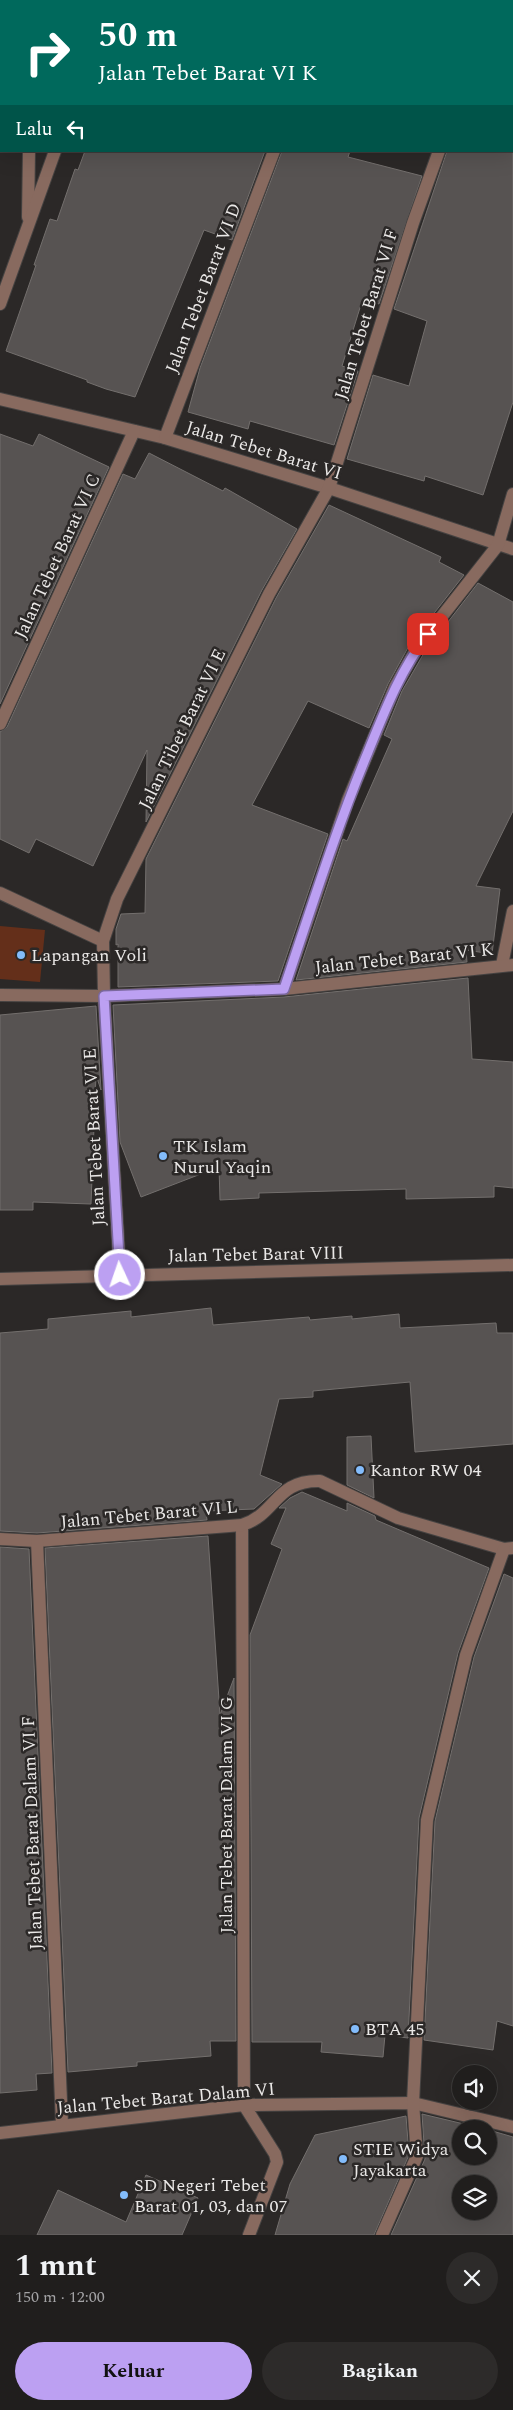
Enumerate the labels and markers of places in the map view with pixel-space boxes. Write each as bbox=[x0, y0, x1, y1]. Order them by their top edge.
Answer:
pin bbox=[407, 613, 449, 655]
place label: Lapangan Voli bbox=[31, 942, 147, 969]
marker: Lapangan Voli bbox=[15, 949, 27, 961]
place label: TK Islam Nurul Yaqin bbox=[173, 1133, 271, 1181]
marker: TK Islam Nurul Yaqin bbox=[157, 1150, 169, 1162]
place label: Kantor RW 04 bbox=[370, 1457, 481, 1484]
marker: Kantor RW 04 bbox=[354, 1464, 366, 1476]
place label: BTA 45 bbox=[365, 2016, 424, 2043]
marker: BTA 45 bbox=[349, 2023, 361, 2035]
place label: STIE Widya Jayakarta bbox=[353, 2136, 449, 2184]
marker: STIE Widya Jayakarta bbox=[337, 2153, 349, 2165]
place label: SD Negeri Tebet Barat 01, 03, dan 07 bbox=[134, 2172, 288, 2220]
marker: SD Negeri Tebet Barat 01, 03, dan 07 bbox=[118, 2189, 130, 2201]

